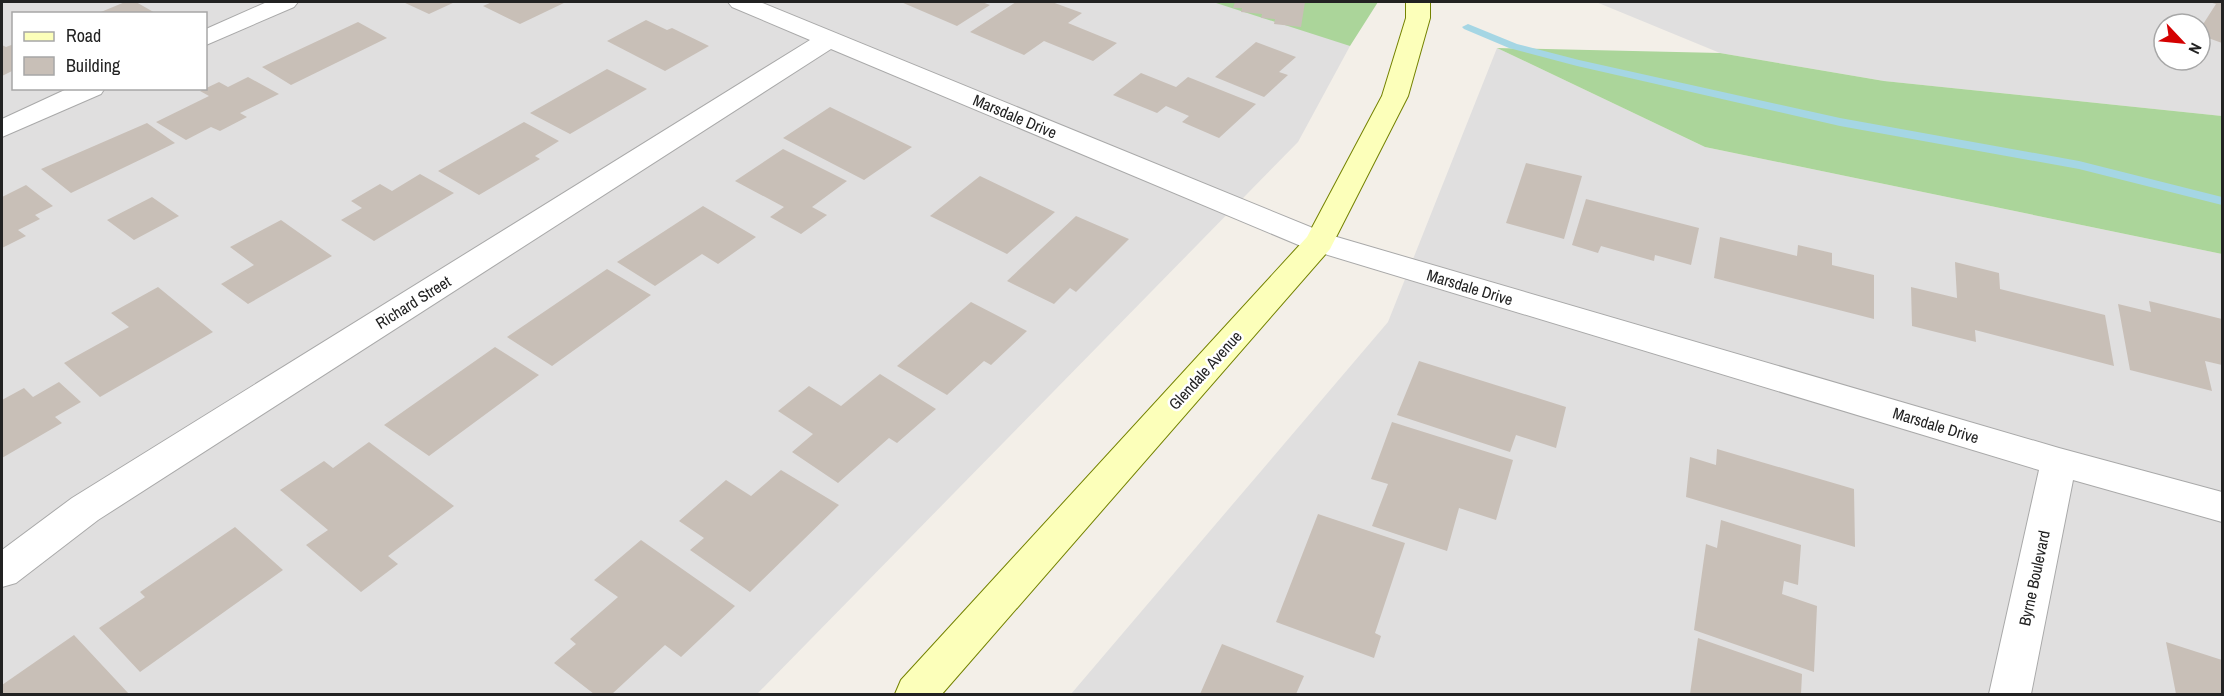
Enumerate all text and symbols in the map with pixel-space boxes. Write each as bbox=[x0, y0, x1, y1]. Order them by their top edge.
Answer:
legend bbox=[12, 12, 207, 90]
north arrow bbox=[2152, 12, 2212, 72]
text: Road bbox=[66, 23, 101, 48]
text: N bbox=[2184, 39, 2207, 58]
text: Building bbox=[66, 53, 121, 78]
street label: Marsdale Drive bbox=[970, 88, 1060, 144]
street label: Marsdale Drive bbox=[1424, 263, 1516, 311]
street label: Richard Street bbox=[371, 270, 455, 334]
street label: Glendale Avenue bbox=[1163, 326, 1247, 414]
street label: Marsdale Drive bbox=[1890, 401, 1982, 449]
street label: Byrne Boulevard bbox=[2013, 528, 2055, 628]

